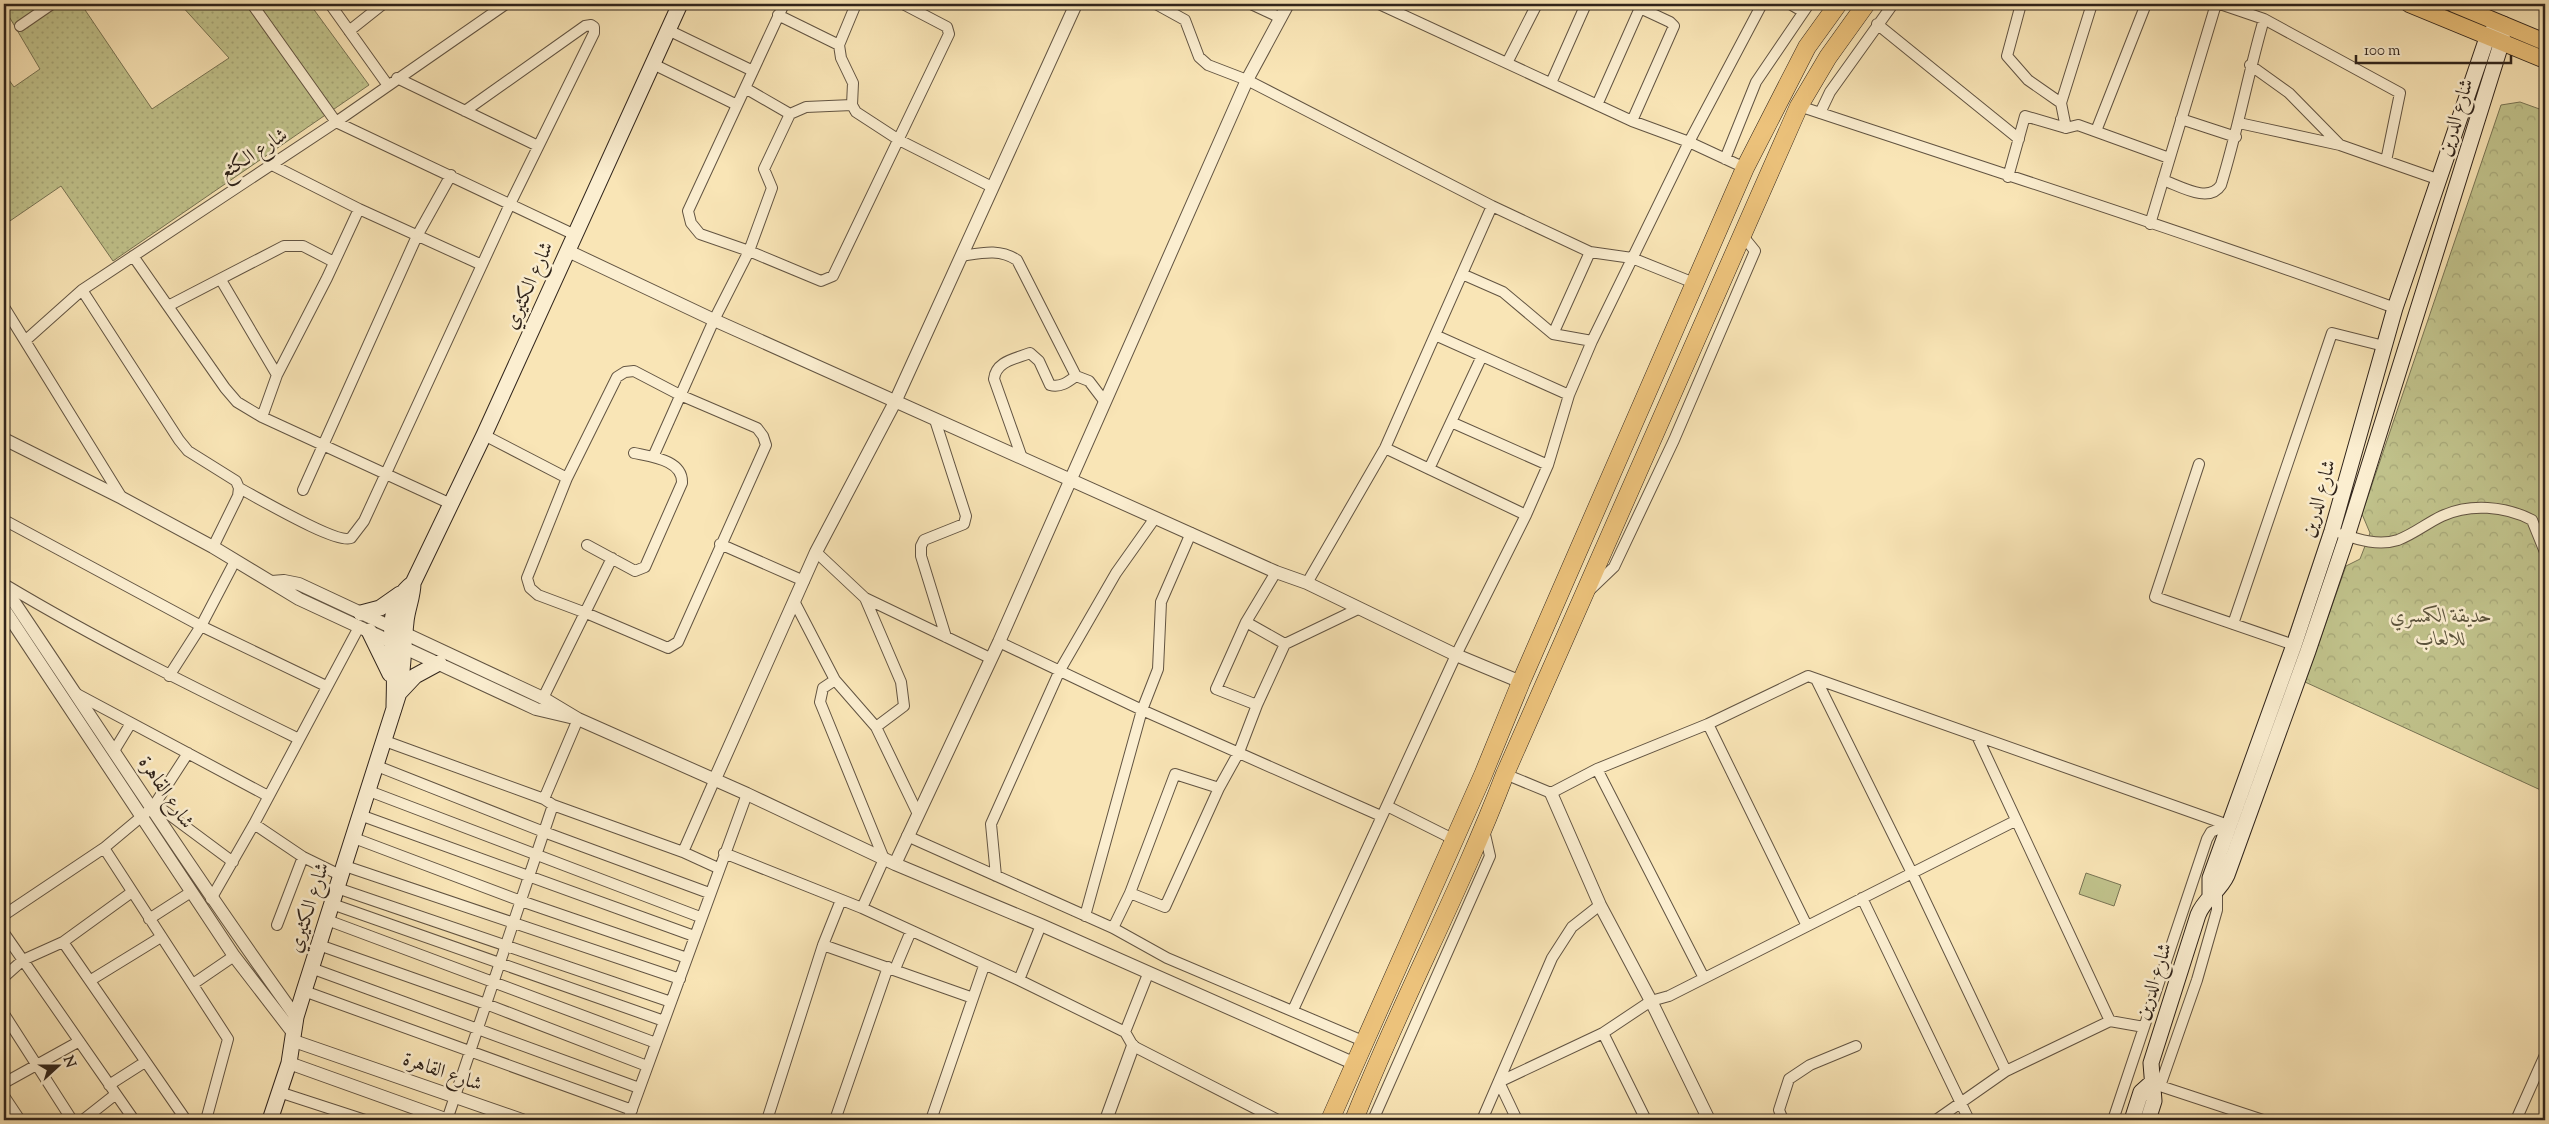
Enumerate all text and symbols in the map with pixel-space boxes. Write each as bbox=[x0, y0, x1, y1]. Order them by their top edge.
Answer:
scale bar bbox=[2356, 32, 2512, 64]
text: 100 m bbox=[2364, 41, 2401, 62]
street label: شارع الدرين bbox=[2431, 76, 2483, 161]
street label: شارع الكثع bbox=[214, 122, 295, 189]
street label: شارع الكثيري bbox=[498, 237, 563, 335]
street label: شارع الدرين bbox=[2295, 457, 2346, 542]
park label: حديقة الكمسري للالعاب bbox=[2390, 603, 2492, 655]
street label: شارع القاهرة bbox=[129, 751, 200, 836]
street label: شارع الكثيري bbox=[282, 859, 339, 957]
street label: شارع الدرين bbox=[2129, 940, 2182, 1025]
north arrow bbox=[32, 1042, 82, 1092]
street label: شارع القاهرة bbox=[398, 1046, 486, 1101]
text: N bbox=[57, 1053, 80, 1071]

